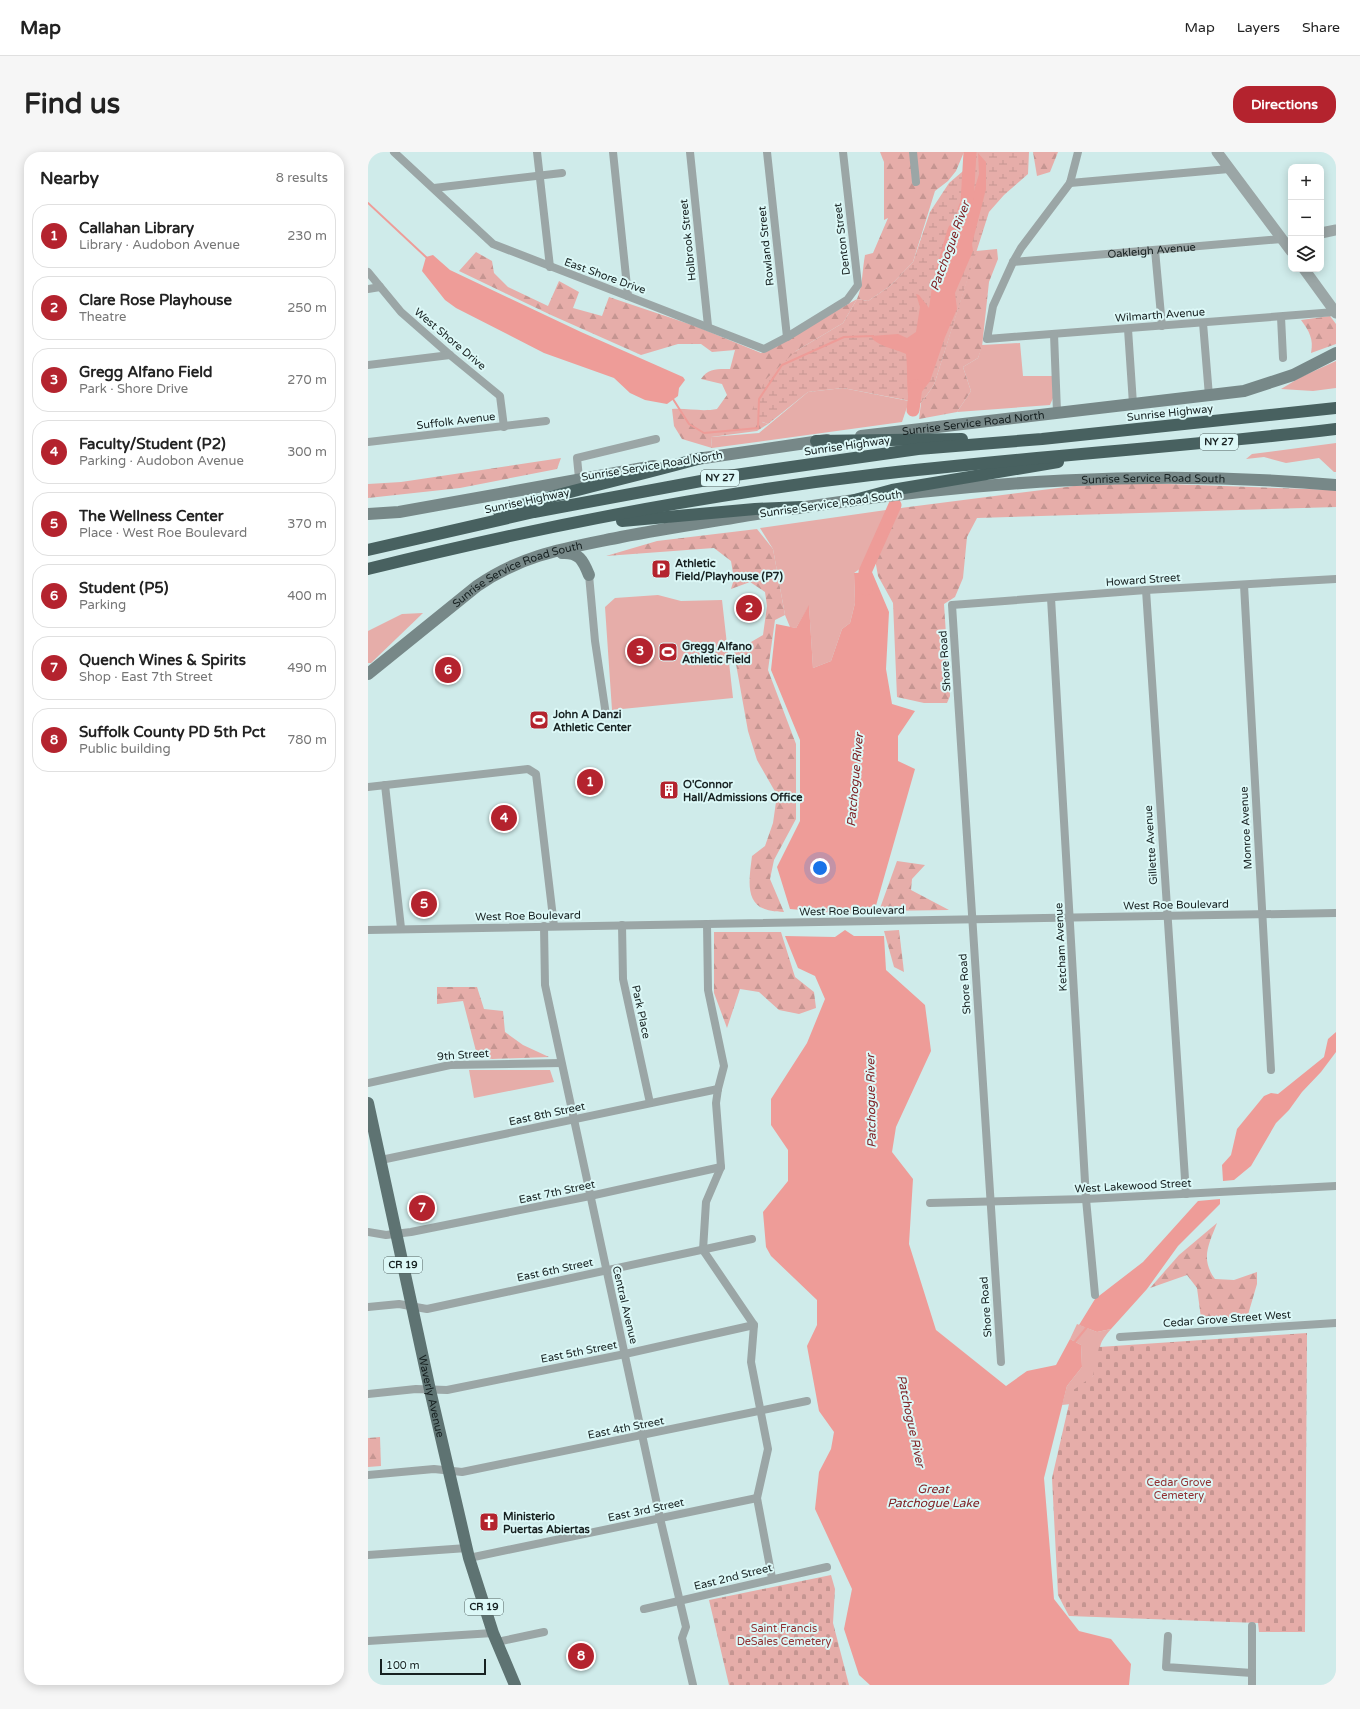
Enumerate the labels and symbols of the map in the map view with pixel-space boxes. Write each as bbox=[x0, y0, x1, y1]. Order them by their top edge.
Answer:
street label: Holbrook Street bbox=[677, 198, 699, 282]
water label: Patchogue River bbox=[927, 198, 973, 292]
street label: Denton Street bbox=[831, 202, 853, 276]
street label: Rowland Street bbox=[755, 206, 777, 286]
street label: Oakleigh Avenue bbox=[1107, 240, 1196, 260]
street label: East Shore Drive bbox=[562, 255, 648, 297]
street label: West Shore Drive bbox=[412, 305, 488, 373]
street label: Wilmarth Avenue bbox=[1115, 305, 1205, 325]
street label: Sunrise Highway bbox=[1126, 402, 1214, 424]
street label: Sunrise Service Road North bbox=[901, 408, 1045, 438]
street label: Suffolk Avenue bbox=[416, 410, 496, 432]
street label: Sunrise Highway bbox=[803, 434, 891, 458]
road number: NY 27 bbox=[1200, 434, 1238, 450]
street label: Sunrise Service Road North bbox=[580, 448, 724, 484]
road number: NY 27 bbox=[701, 470, 739, 486]
street label: Sunrise Service Road South bbox=[1081, 471, 1225, 486]
street label: Sunrise Highway bbox=[483, 486, 571, 516]
street label: Sunrise Service Road South bbox=[759, 488, 903, 520]
street label: Sunrise Service Road South bbox=[450, 538, 584, 610]
place label: Athletic Field/Playhouse (P7) bbox=[675, 557, 784, 584]
parking icon: Athletic Field/Playhouse (P7) bbox=[650, 558, 672, 580]
street label: Howard Street bbox=[1105, 571, 1181, 589]
pin: 2 bbox=[736, 593, 762, 623]
street label: Shore Road bbox=[936, 630, 954, 692]
pin: 3 bbox=[627, 636, 653, 666]
place label: Gregg Alfano Athletic Field bbox=[682, 640, 752, 666]
sports icon: Gregg Alfano Athletic Field bbox=[657, 641, 679, 663]
pin: 6 bbox=[435, 655, 461, 685]
place label: John A Danzi Athletic Center bbox=[552, 708, 632, 734]
sports icon: John A Danzi Athletic Center bbox=[528, 709, 550, 731]
water label: Patchogue River bbox=[844, 731, 866, 827]
pin: 1 bbox=[577, 767, 603, 797]
place label: O'Connor Hall/Admissions Office bbox=[683, 778, 803, 804]
building icon: O'Connor Hall/Admissions Office bbox=[658, 779, 680, 801]
street label: Monroe Avenue bbox=[1237, 786, 1255, 870]
pin: 4 bbox=[491, 803, 517, 833]
street label: Gillette Avenue bbox=[1142, 805, 1160, 885]
your location bbox=[810, 858, 830, 878]
pin: 5 bbox=[411, 889, 437, 919]
street label: West Roe Boulevard bbox=[1123, 898, 1229, 912]
street label: Ketcham Avenue bbox=[1052, 902, 1070, 992]
street label: West Roe Boulevard bbox=[799, 904, 905, 918]
street label: West Roe Boulevard bbox=[475, 909, 581, 923]
street label: Shore Road bbox=[956, 953, 974, 1015]
street label: Park Place bbox=[629, 984, 653, 1040]
street label: 9th Street bbox=[437, 1047, 489, 1063]
water label: Patchogue River bbox=[863, 1053, 879, 1148]
street label: East 8th Street bbox=[508, 1100, 586, 1128]
street label: West Lakewood Street bbox=[1074, 1176, 1192, 1196]
street label: East 7th Street bbox=[518, 1178, 596, 1206]
pin: 7 bbox=[409, 1193, 435, 1223]
street label: East 6th Street bbox=[516, 1256, 594, 1284]
road number: CR 19 bbox=[384, 1257, 422, 1273]
street label: Central Avenue bbox=[610, 1265, 640, 1345]
street label: Shore Road bbox=[977, 1276, 995, 1338]
street label: Cedar Grove Street West bbox=[1163, 1308, 1291, 1330]
street label: East 5th Street bbox=[540, 1338, 618, 1366]
street label: Waverly Avenue bbox=[416, 1354, 447, 1439]
water label: Patchogue River bbox=[894, 1374, 928, 1470]
street label: East 4th Street bbox=[587, 1414, 665, 1442]
park label: Cedar Grove Cemetery bbox=[1147, 1476, 1211, 1502]
water label: Great Patchogue Lake bbox=[887, 1482, 980, 1510]
street label: East 3rd Street bbox=[607, 1496, 685, 1524]
place label: Ministerio Puertas Abiertas bbox=[503, 1510, 591, 1536]
church icon: Ministerio Puertas Abiertas bbox=[478, 1511, 500, 1533]
street label: East 2nd Street bbox=[692, 1561, 774, 1593]
road number: CR 19 bbox=[465, 1599, 503, 1615]
park label: Saint Francis DeSales Cemetery bbox=[737, 1622, 831, 1648]
pin: 8 bbox=[568, 1641, 594, 1671]
scale bar bbox=[380, 1657, 486, 1676]

